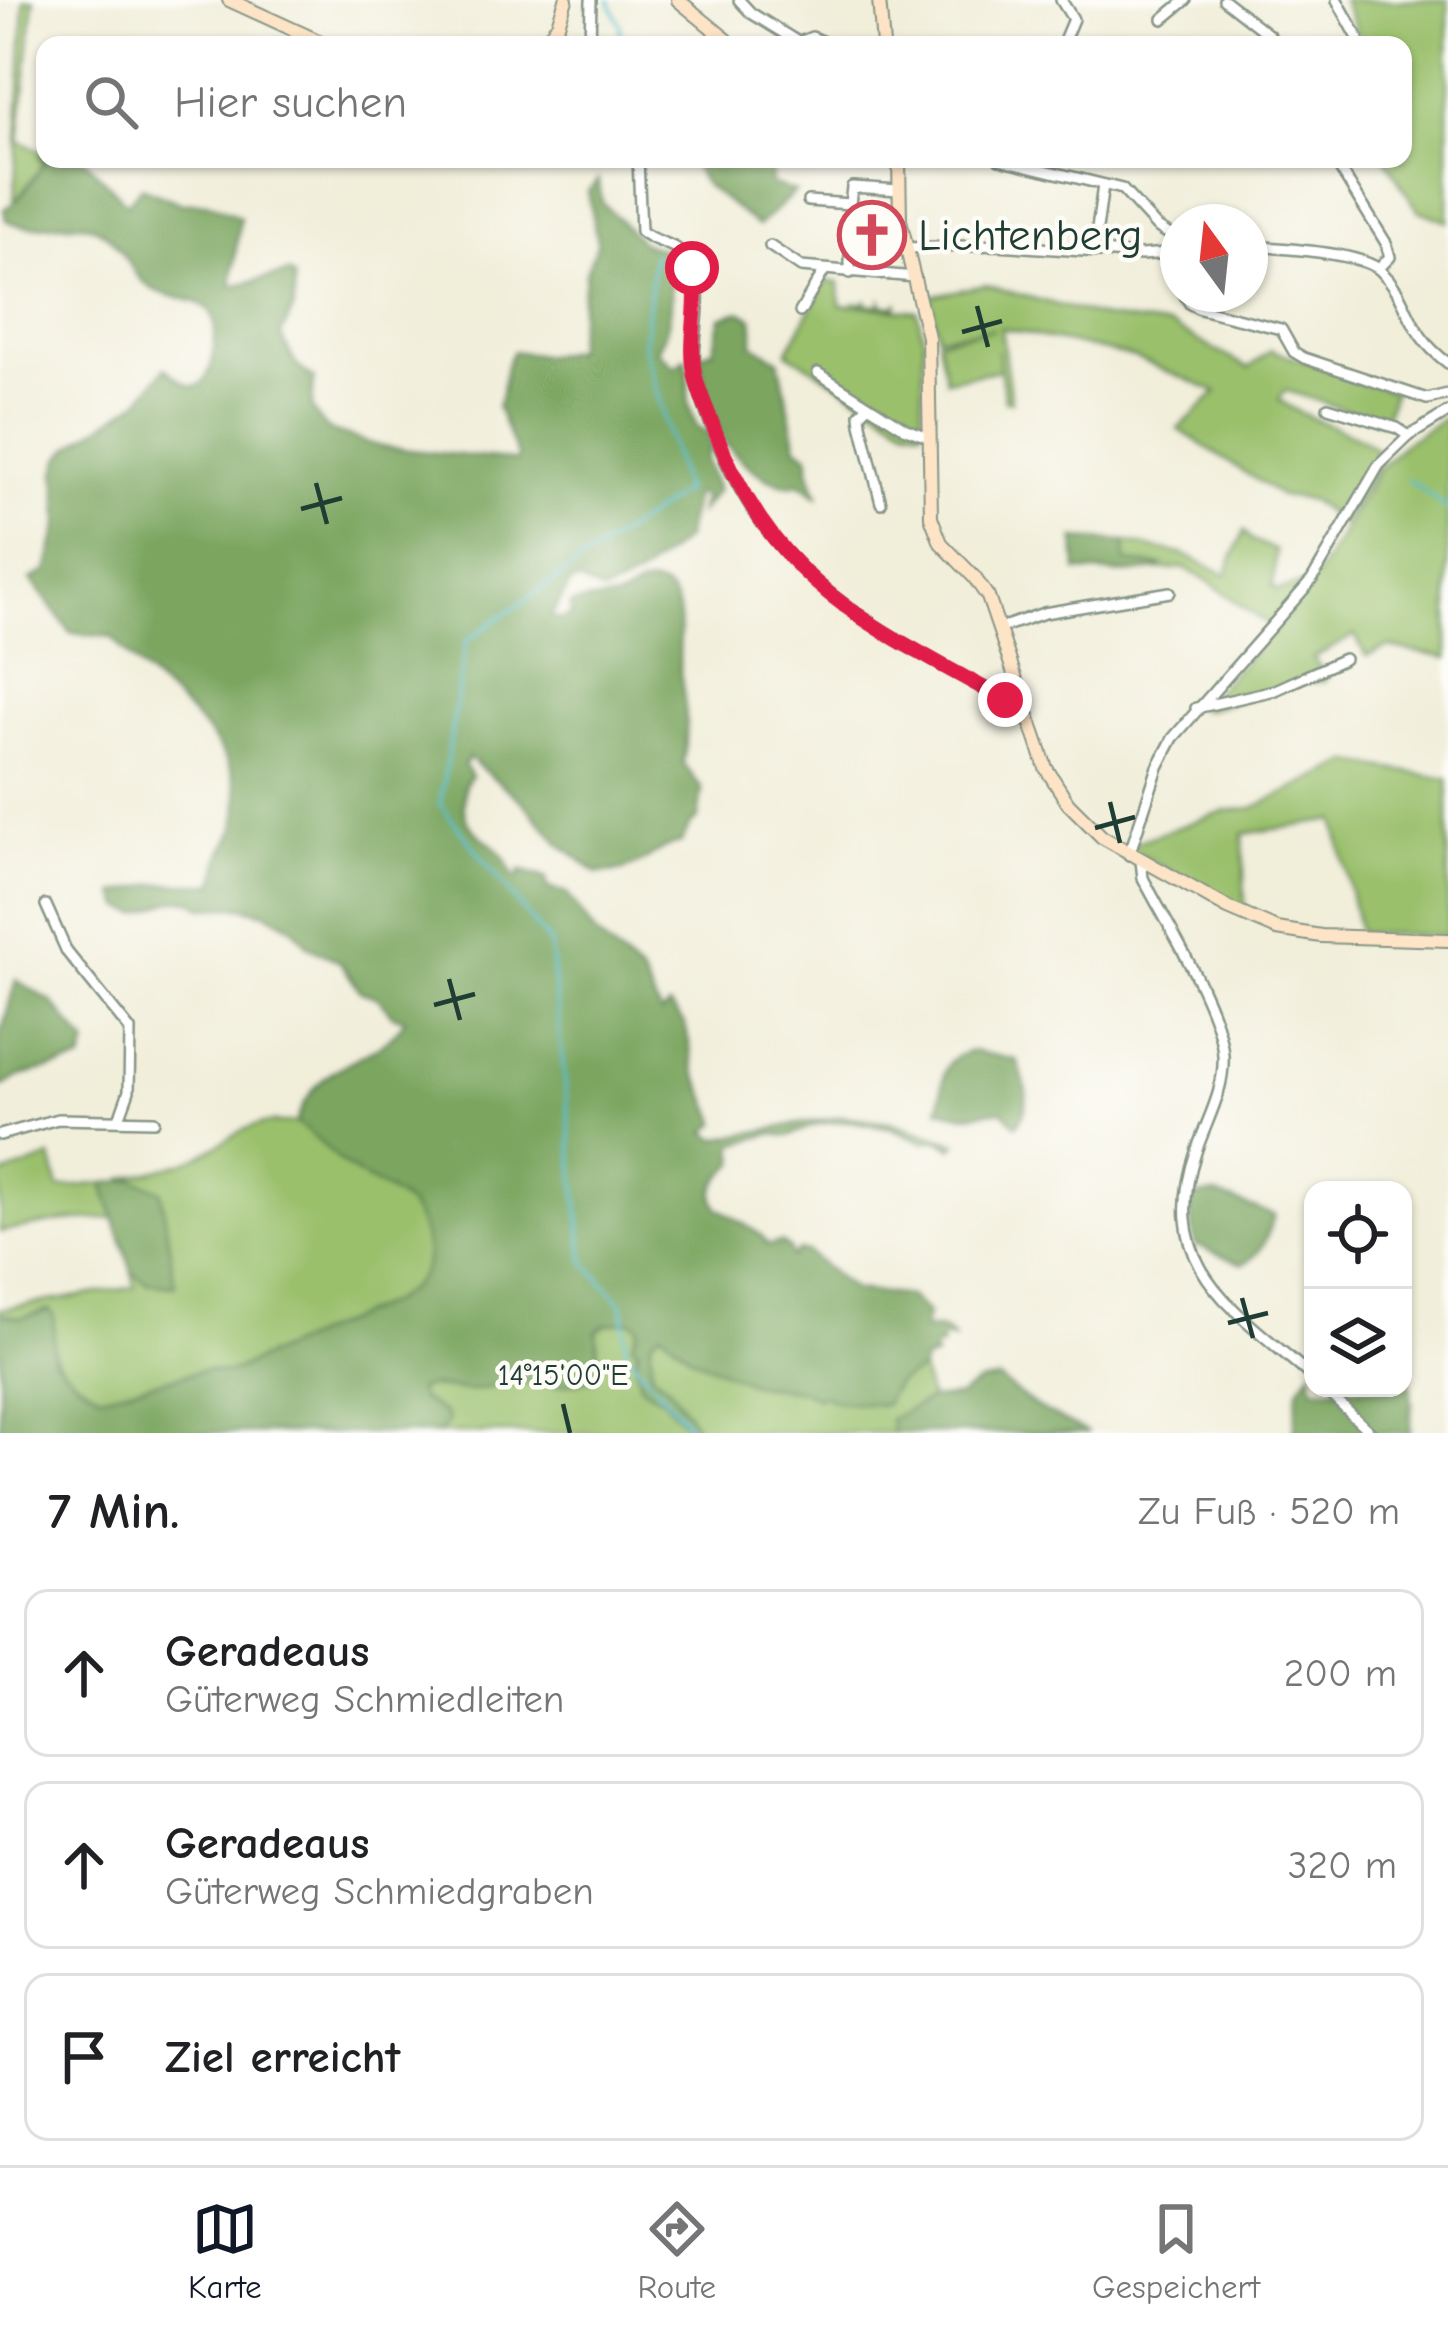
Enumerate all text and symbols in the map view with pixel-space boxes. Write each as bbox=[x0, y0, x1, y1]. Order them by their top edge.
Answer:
search box bbox=[36, 36, 1412, 168]
icon: search bbox=[78, 69, 144, 135]
text: Hier suchen bbox=[174, 76, 407, 128]
church icon: Lichtenberg bbox=[837, 200, 907, 270]
north arrow bbox=[1160, 204, 1268, 312]
place label: Lichtenberg bbox=[918, 209, 1143, 261]
route start bbox=[665, 241, 719, 295]
route end bbox=[978, 673, 1032, 727]
map controls bbox=[1304, 1181, 1412, 1397]
button: locate bbox=[1304, 1181, 1412, 1289]
button: layers bbox=[1304, 1289, 1412, 1397]
text: 14°15'00"E bbox=[498, 1358, 628, 1393]
text: 7 Min. bbox=[48, 1482, 180, 1541]
text: Zu Fuß · 520 m bbox=[1138, 1489, 1400, 1534]
text: Geradeaus bbox=[165, 1625, 369, 1677]
icon: ahead bbox=[51, 1640, 117, 1706]
text: 200 m bbox=[1284, 1651, 1397, 1696]
text: Güterweg Schmiedleiten bbox=[165, 1677, 564, 1722]
text: Geradeaus bbox=[165, 1817, 369, 1869]
icon: ahead bbox=[51, 1832, 117, 1898]
text: 320 m bbox=[1288, 1843, 1397, 1888]
text: Güterweg Schmiedgraben bbox=[165, 1869, 594, 1914]
icon: arrive bbox=[51, 2024, 117, 2090]
text: Ziel erreicht bbox=[165, 2031, 400, 2083]
tab: Karte bbox=[188, 2196, 262, 2306]
tab: Route bbox=[637, 2196, 716, 2306]
tab: Gespeichert bbox=[1092, 2196, 1260, 2306]

